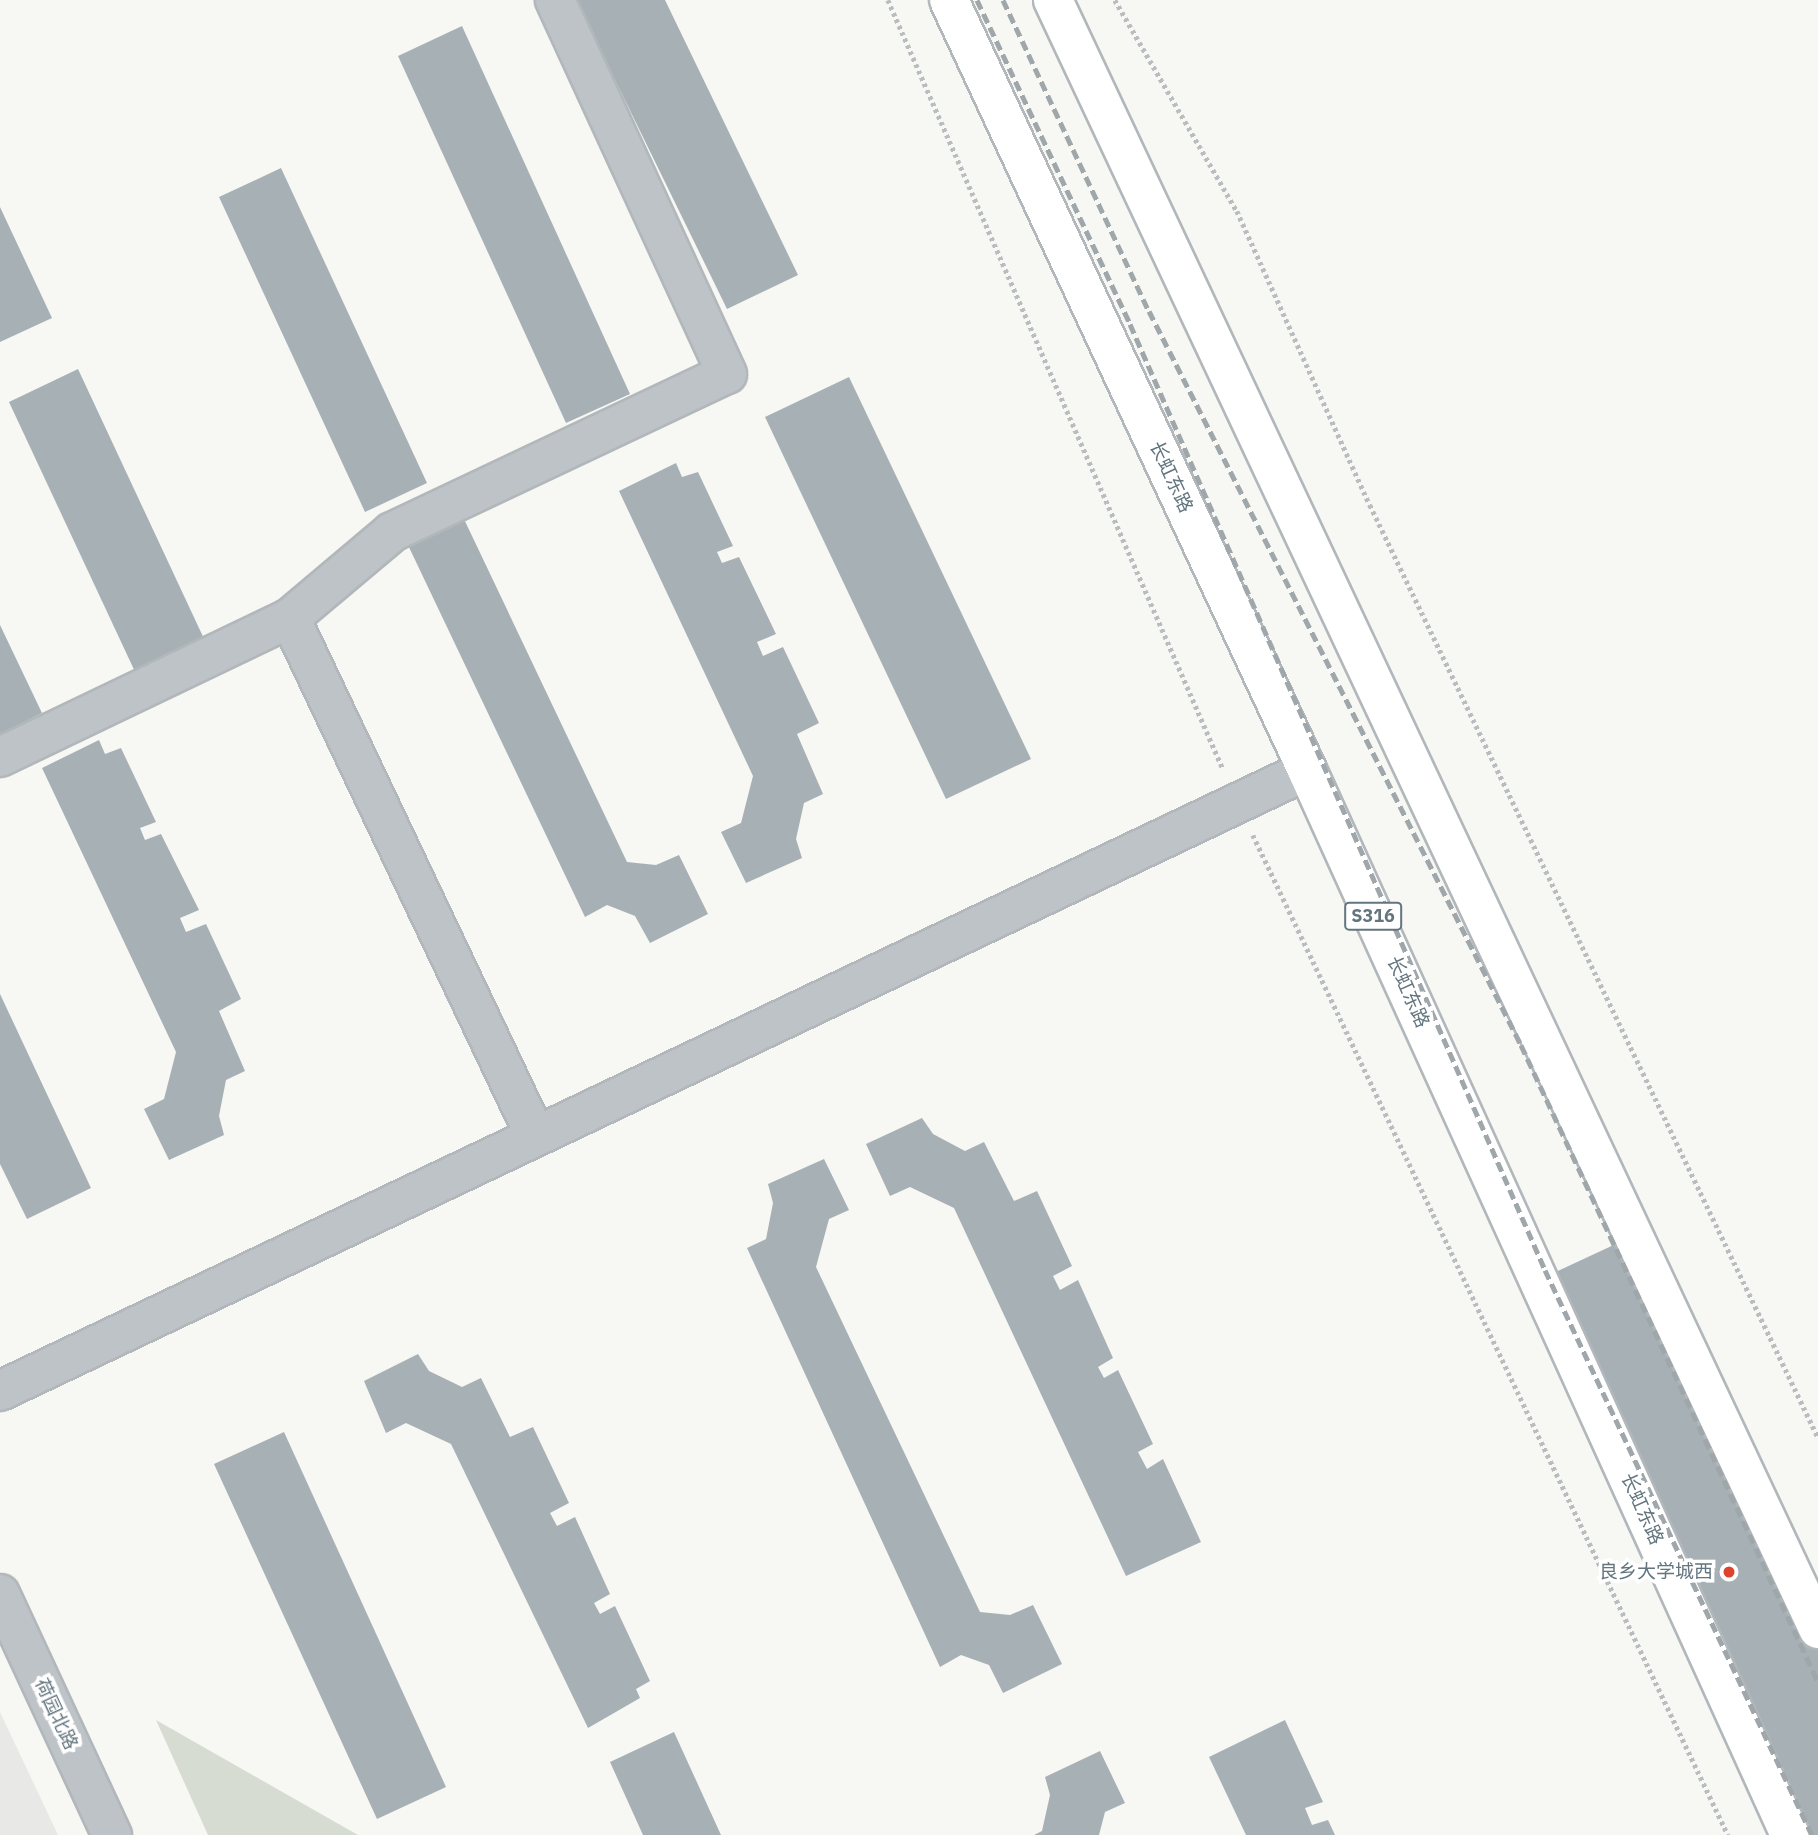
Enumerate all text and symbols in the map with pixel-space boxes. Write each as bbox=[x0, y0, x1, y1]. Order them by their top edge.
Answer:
street label: 长虹东路 bbox=[1145, 438, 1197, 516]
road number: S316 bbox=[1343, 902, 1403, 931]
street label: 长虹东路 bbox=[1382, 953, 1434, 1031]
street label: 长虹东路 bbox=[1616, 1470, 1668, 1548]
place label: 良乡大学城西 bbox=[1599, 1561, 1713, 1583]
marker: 良乡大学城西 bbox=[1719, 1562, 1739, 1582]
street label: 荷园北路 bbox=[30, 1675, 82, 1753]

